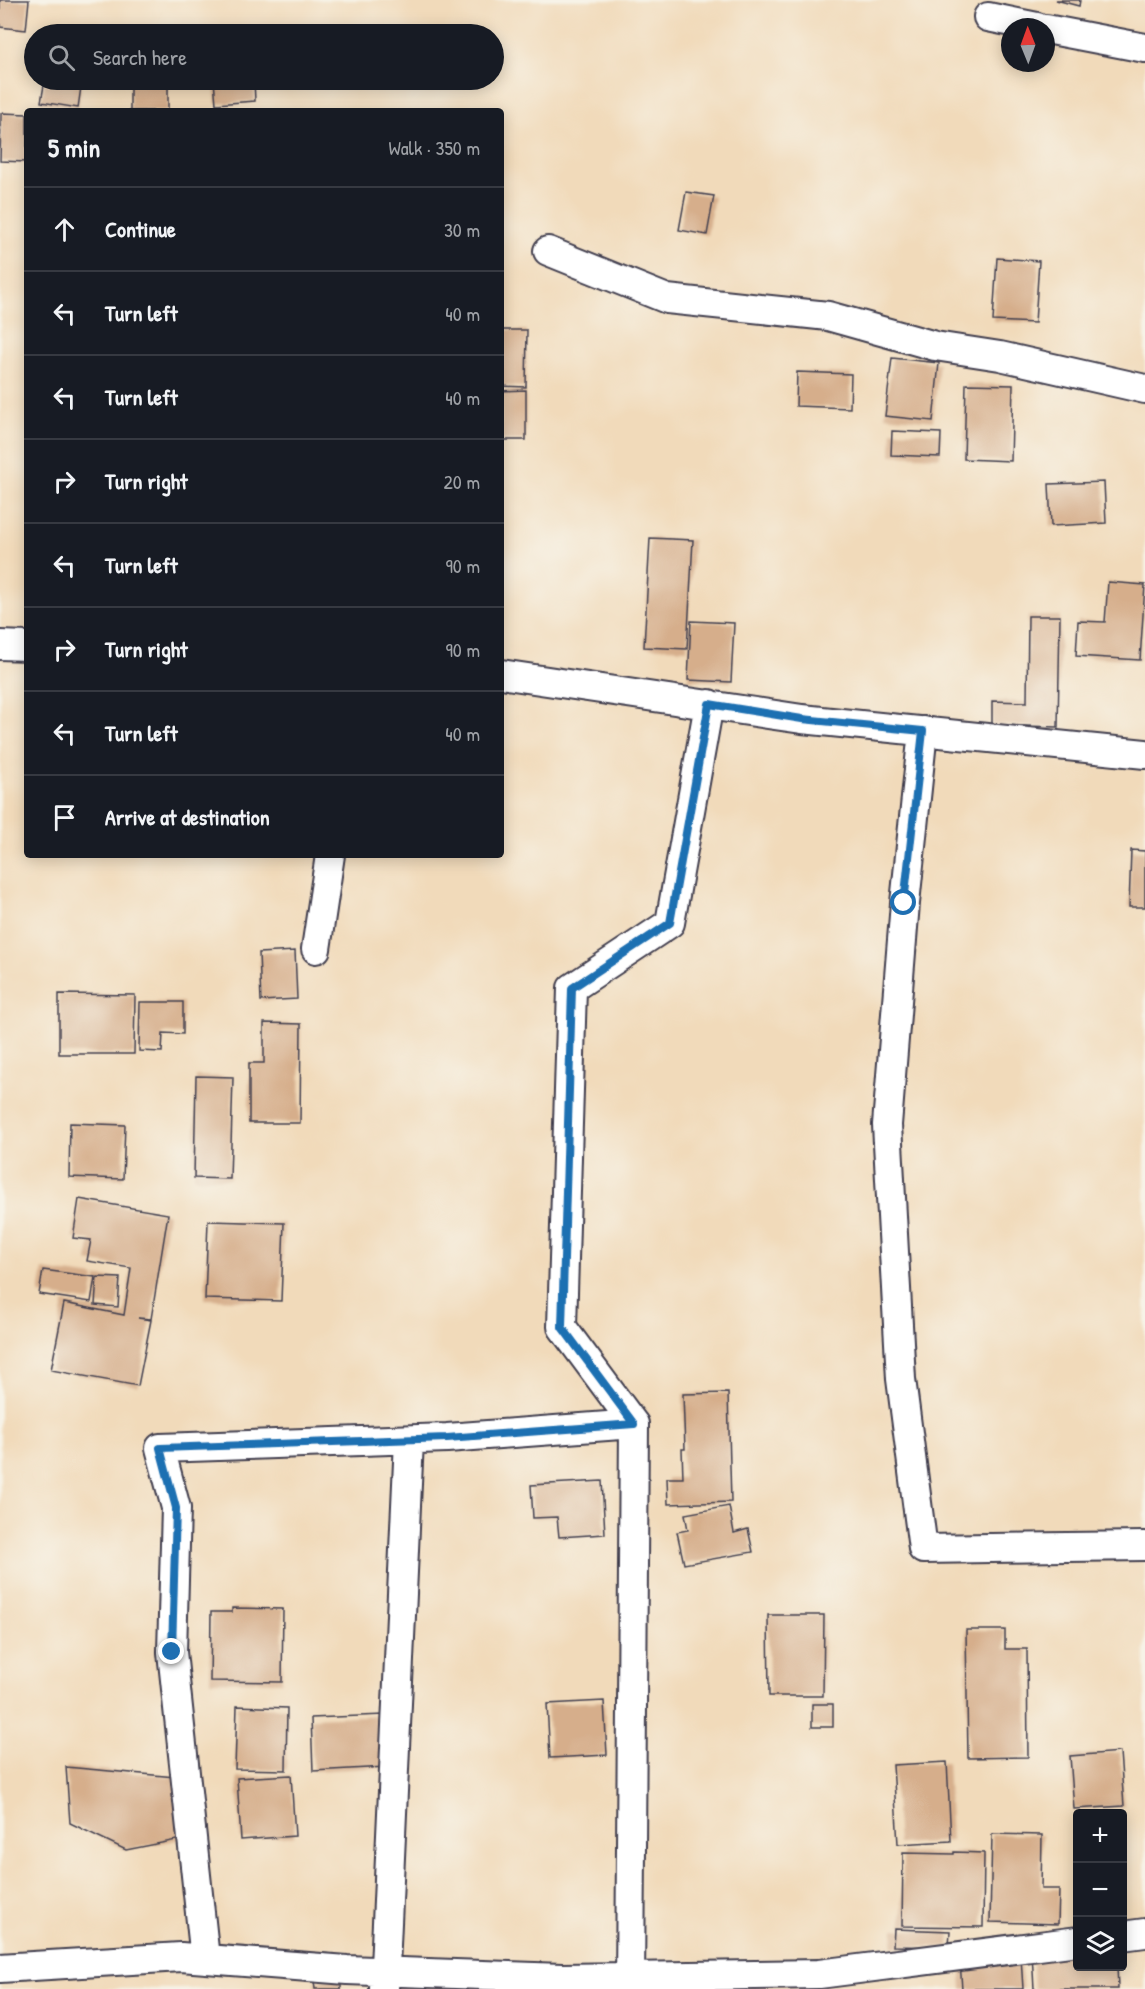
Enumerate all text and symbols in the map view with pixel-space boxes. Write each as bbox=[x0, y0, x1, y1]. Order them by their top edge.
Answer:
north arrow bbox=[1001, 18, 1055, 72]
search box bbox=[24, 24, 504, 90]
icon: search bbox=[45, 41, 78, 74]
text: Search here bbox=[93, 42, 187, 72]
text: 5 min bbox=[48, 130, 100, 165]
text: Walk · 350 m bbox=[388, 134, 480, 161]
icon: ahead bbox=[48, 213, 81, 246]
text: Continue bbox=[105, 214, 176, 244]
text: 30 m bbox=[444, 216, 480, 243]
icon: left bbox=[48, 297, 81, 330]
text: Turn left bbox=[105, 298, 178, 328]
text: 40 m bbox=[445, 300, 480, 327]
icon: left bbox=[48, 381, 81, 414]
text: Turn left bbox=[105, 382, 178, 412]
text: 40 m bbox=[445, 384, 480, 411]
icon: right bbox=[48, 465, 81, 498]
text: Turn right bbox=[105, 466, 188, 496]
text: 20 m bbox=[443, 468, 480, 495]
icon: left bbox=[48, 549, 81, 582]
text: Turn left bbox=[105, 550, 178, 580]
text: 90 m bbox=[446, 552, 480, 579]
icon: right bbox=[48, 633, 81, 666]
text: Turn right bbox=[105, 634, 188, 664]
text: 90 m bbox=[446, 636, 480, 663]
icon: left bbox=[48, 717, 81, 750]
text: Turn left bbox=[105, 718, 178, 748]
text: 40 m bbox=[445, 720, 480, 747]
icon: arrive bbox=[48, 801, 81, 834]
text: Arrive at destination bbox=[105, 802, 270, 832]
route start bbox=[890, 889, 916, 915]
route end bbox=[158, 1638, 184, 1664]
map controls bbox=[1073, 1809, 1127, 1971]
button: + bbox=[1073, 1809, 1127, 1863]
button: − bbox=[1073, 1863, 1127, 1917]
button: layers bbox=[1073, 1917, 1127, 1971]

